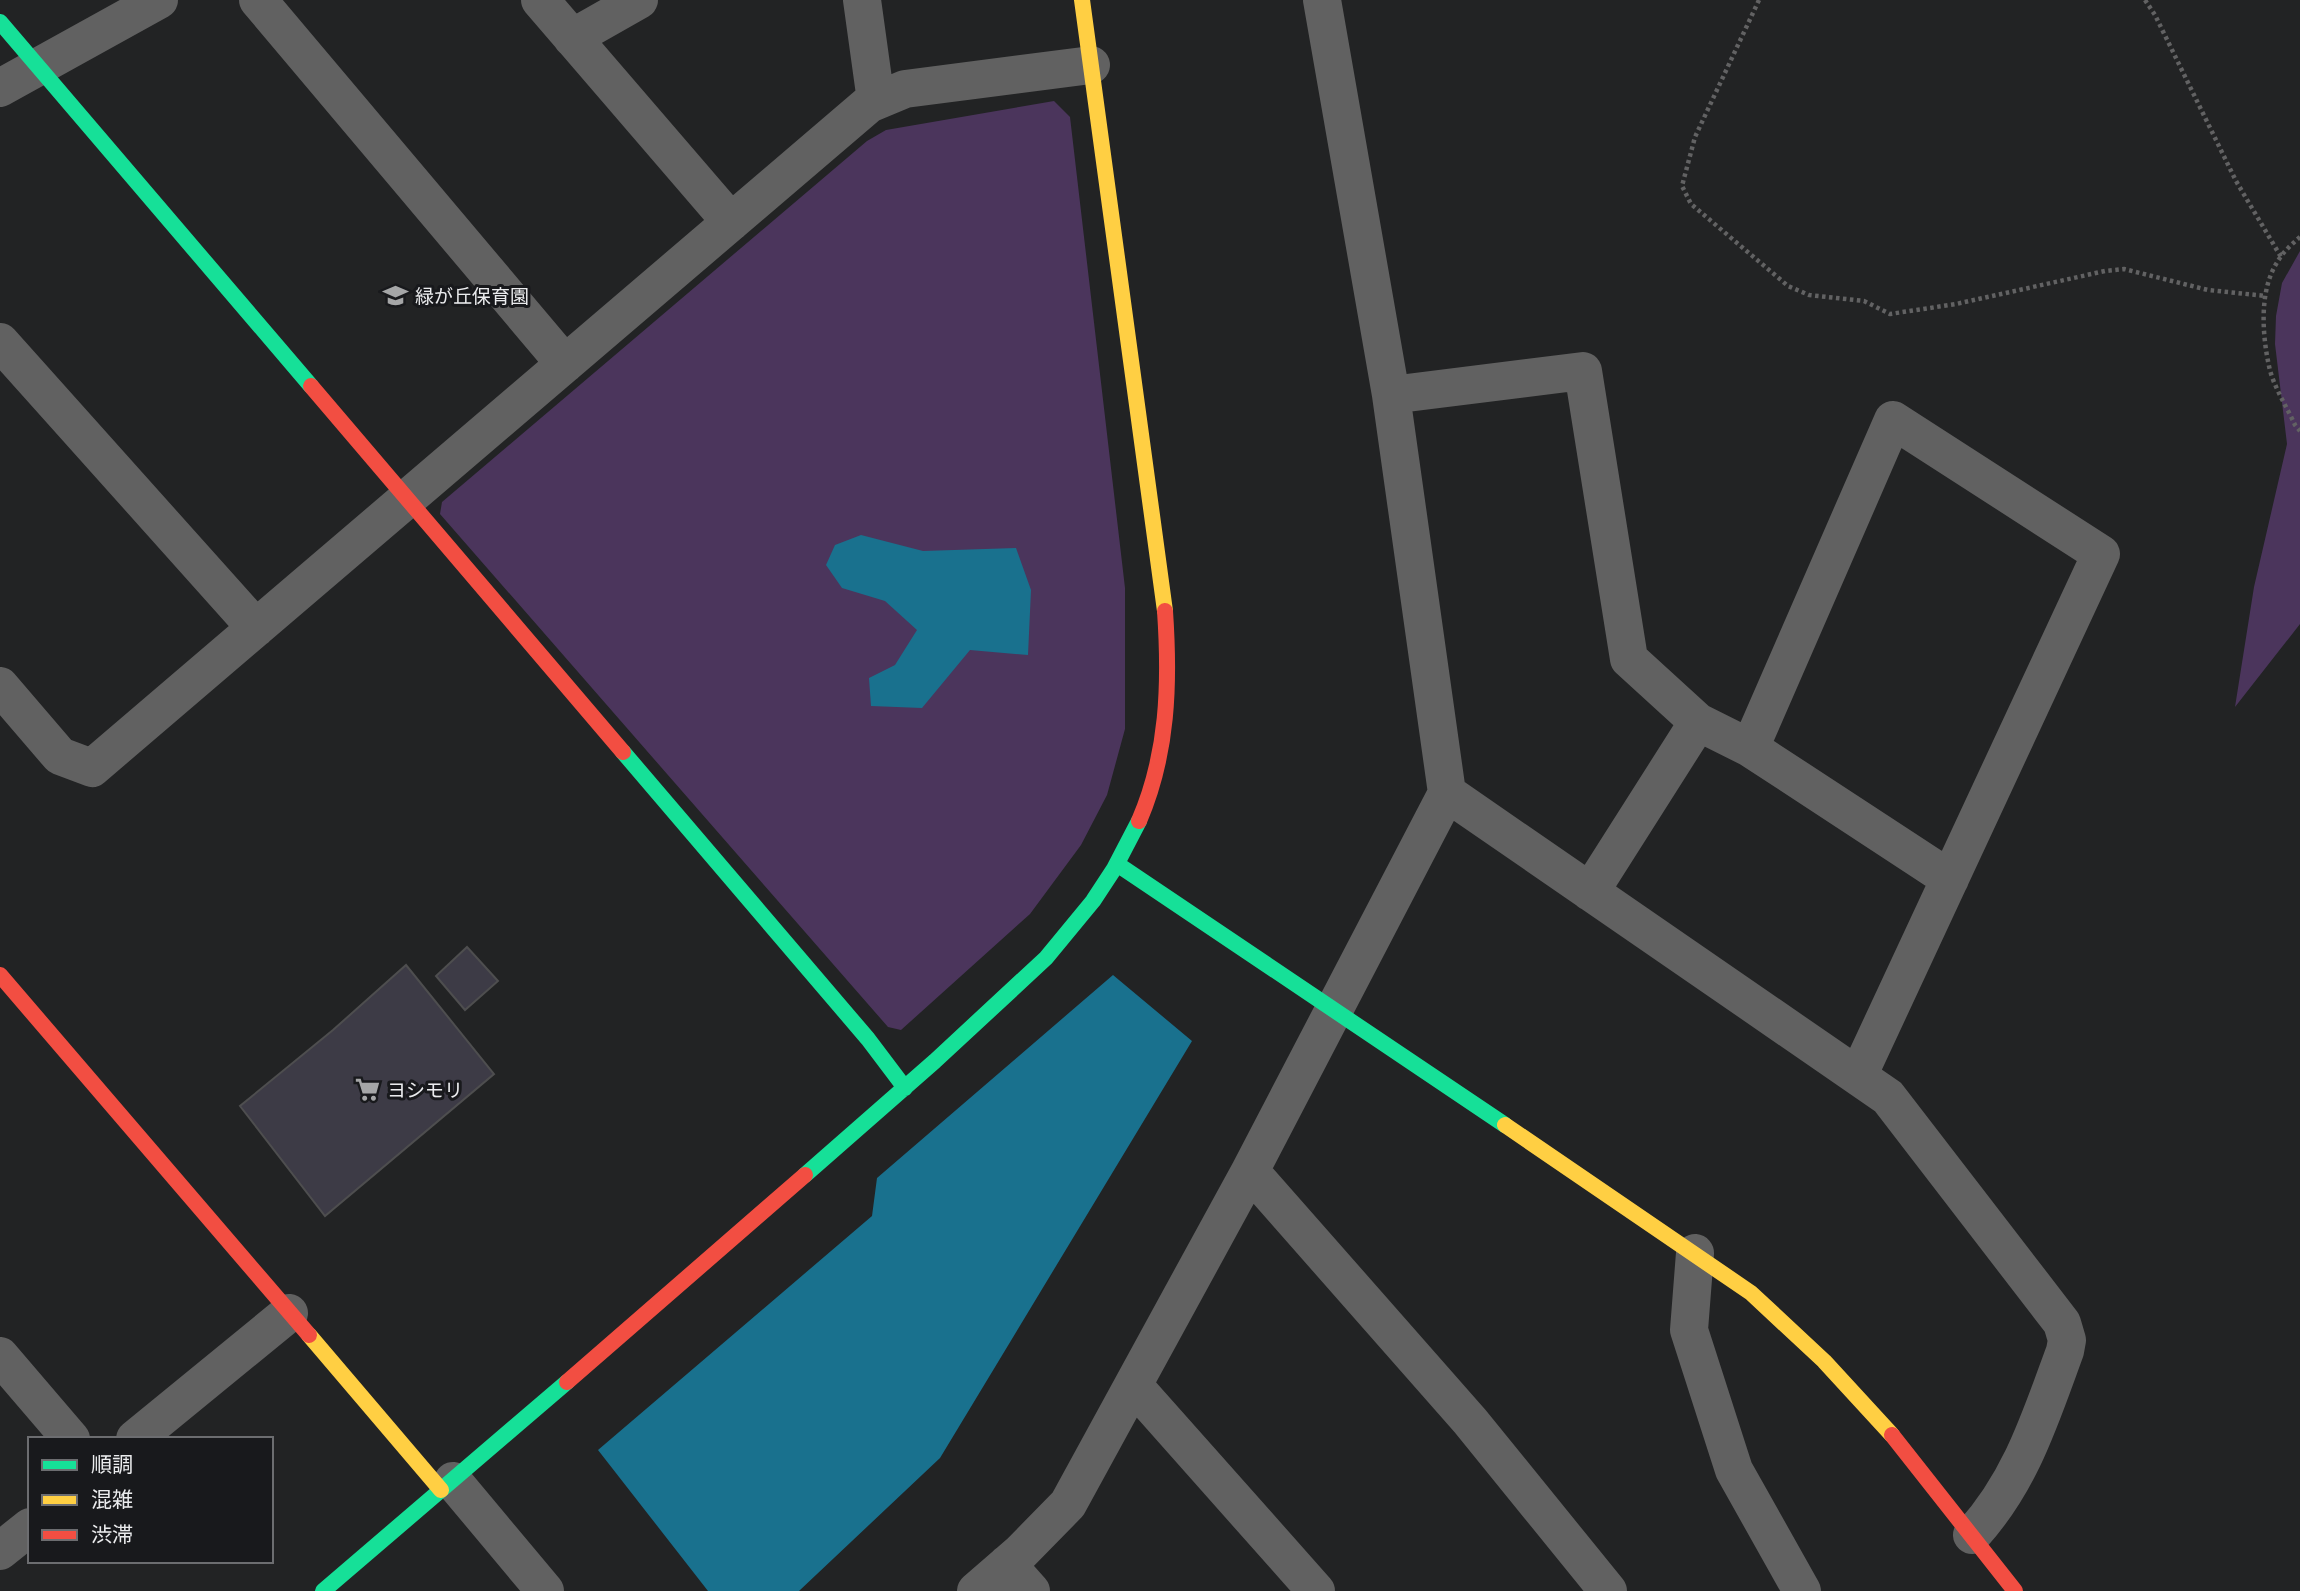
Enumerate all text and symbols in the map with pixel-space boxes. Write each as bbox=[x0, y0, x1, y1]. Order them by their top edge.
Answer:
school or university icon: 緑が丘保育園 bbox=[381, 282, 409, 310]
place label: 緑が丘保育園 bbox=[415, 286, 529, 307]
supermarket icon: ヨシモリ bbox=[353, 1076, 381, 1104]
place label: ヨシモリ bbox=[387, 1082, 463, 1101]
legend bbox=[28, 1437, 273, 1563]
text: 順調 bbox=[91, 1454, 133, 1476]
text: 混雑 bbox=[91, 1489, 133, 1511]
text: 渋滞 bbox=[91, 1524, 133, 1546]

